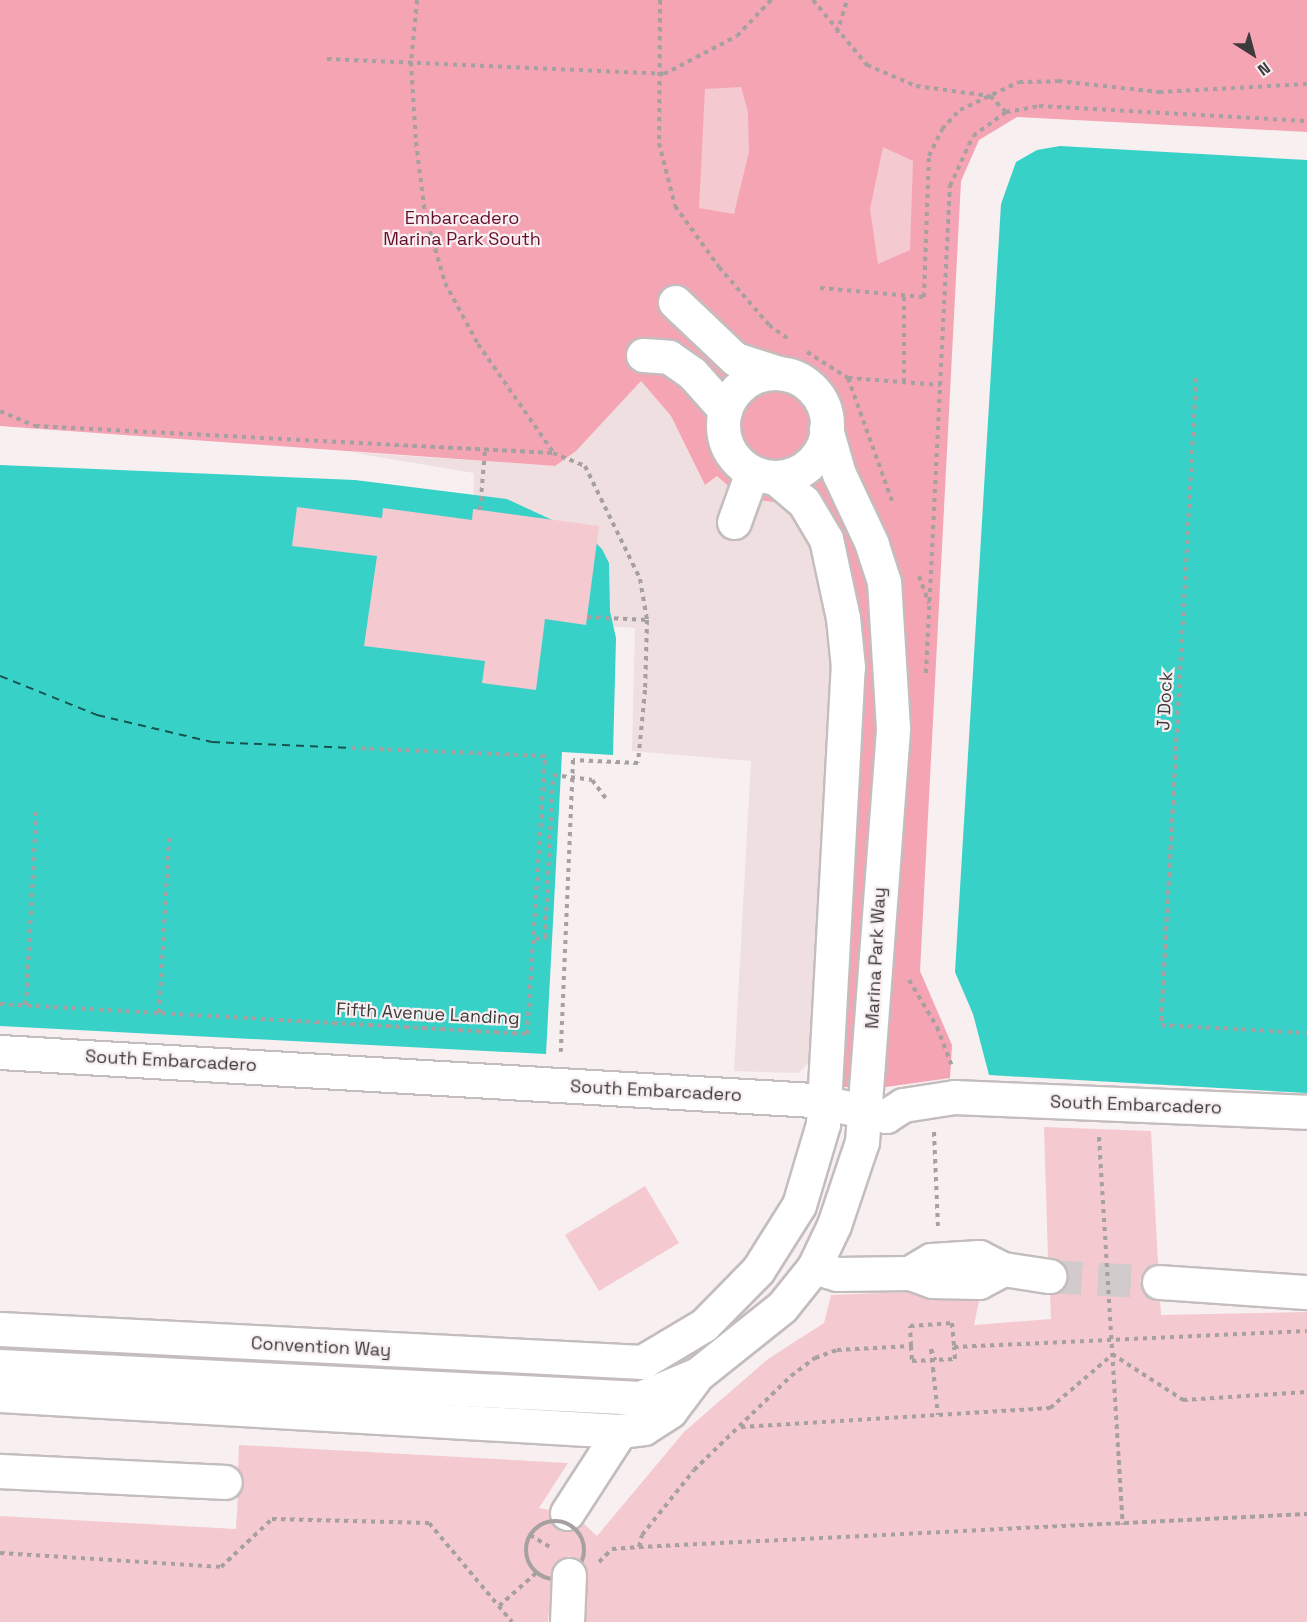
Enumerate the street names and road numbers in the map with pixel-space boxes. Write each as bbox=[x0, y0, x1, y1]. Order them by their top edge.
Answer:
street label: J Dock bbox=[1153, 671, 1177, 731]
street label: Marina Park Way bbox=[862, 887, 890, 1029]
street label: Fifth Avenue Landing bbox=[336, 998, 520, 1030]
street label: South Embarcadero bbox=[85, 1046, 257, 1076]
street label: South Embarcadero bbox=[570, 1076, 742, 1106]
street label: South Embarcadero bbox=[1050, 1091, 1222, 1119]
street label: Convention Way bbox=[250, 1333, 392, 1361]

